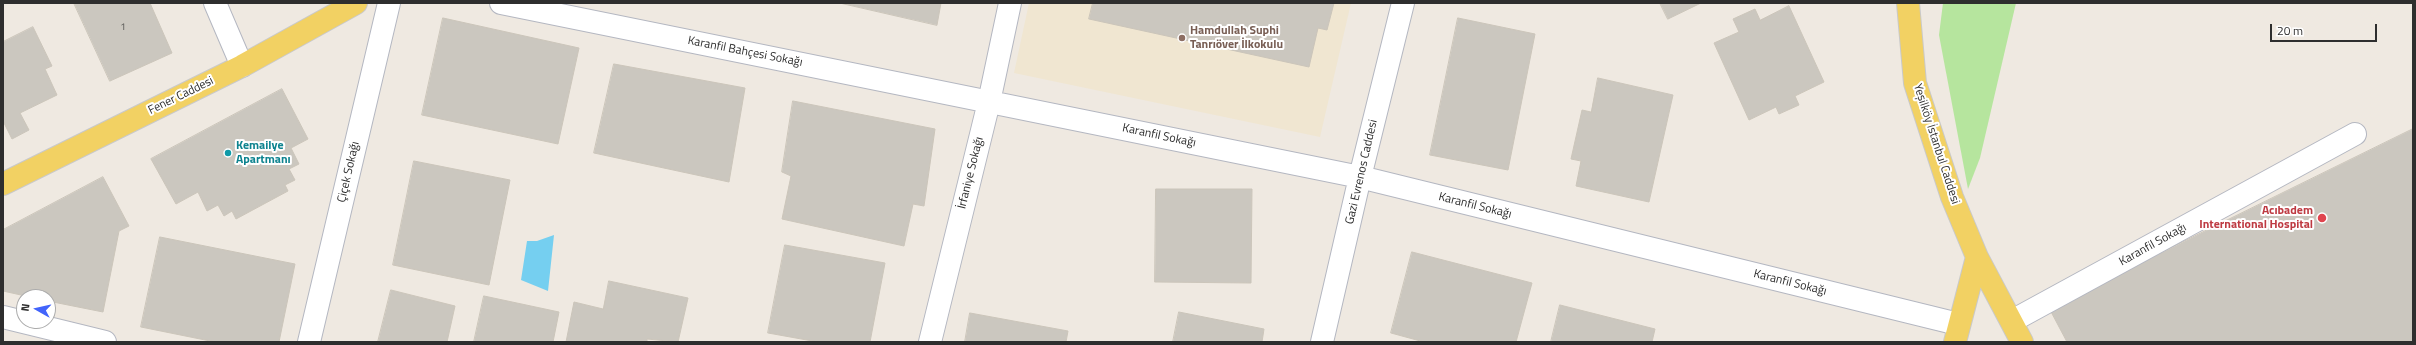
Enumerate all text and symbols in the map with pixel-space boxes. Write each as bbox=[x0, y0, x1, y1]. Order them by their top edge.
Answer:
scale bar bbox=[2272, 16, 2379, 42]
text: 20 m bbox=[2277, 21, 2303, 40]
house number: 1 bbox=[120, 22, 126, 34]
place label: Hamdullah Suphi Tanrıöver İlkokulu bbox=[1190, 24, 1283, 52]
marker: Hamdullah Suphi Tanrıöver İlkokulu bbox=[1177, 33, 1187, 43]
street label: Karanfil Bahçesi Sokağı bbox=[686, 34, 804, 70]
street label: Fener Caddesi bbox=[146, 74, 216, 118]
street label: Yeşilköy İstanbul Caddesi bbox=[1910, 82, 1962, 206]
street label: Gazi Evrenos Caddesi bbox=[1343, 118, 1381, 226]
street label: Karanfil Sokağı bbox=[1121, 121, 1197, 151]
street label: İrfaniye Sokağı bbox=[955, 135, 987, 211]
place label: Kemailye Apartmanı bbox=[236, 139, 291, 167]
street label: Çiçek Sokağı bbox=[335, 140, 363, 204]
marker: Kemailye Apartmanı bbox=[223, 148, 233, 158]
street label: Karanfil Sokağı bbox=[1437, 190, 1513, 222]
place label: Acıbadem International Hospital bbox=[2199, 204, 2313, 232]
marker: Acıbadem International Hospital bbox=[2316, 212, 2328, 224]
street label: Karanfil Sokağı bbox=[2117, 221, 2189, 269]
street label: Karanfil Sokağı bbox=[1752, 267, 1828, 299]
north arrow bbox=[16, 289, 56, 329]
text: N bbox=[17, 303, 34, 312]

